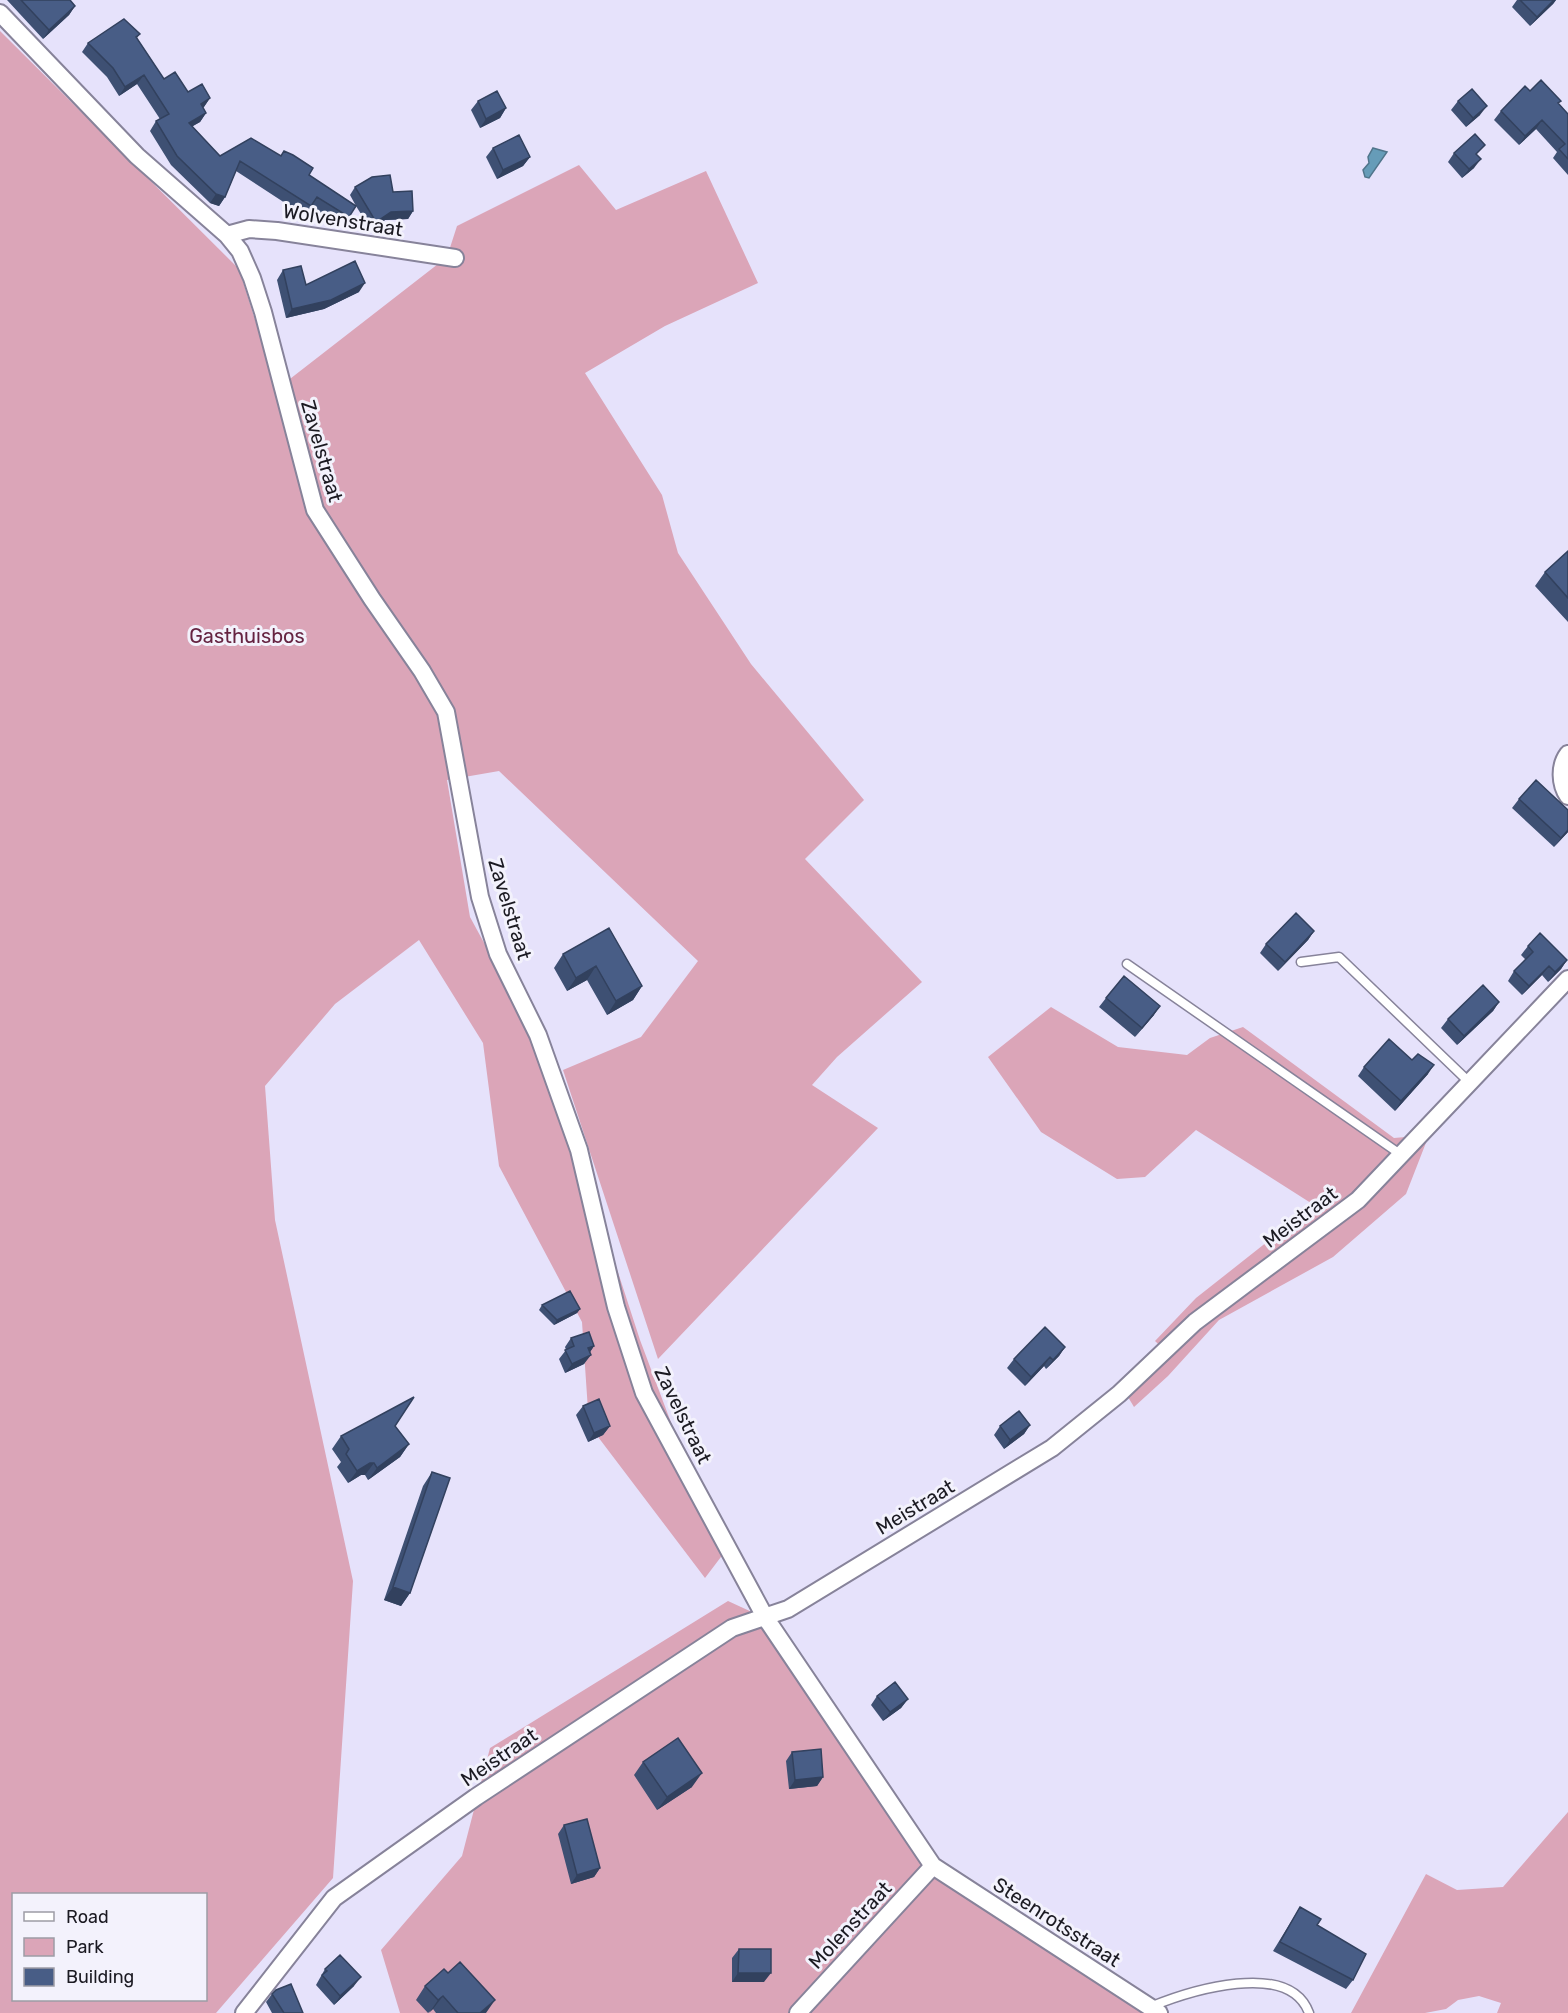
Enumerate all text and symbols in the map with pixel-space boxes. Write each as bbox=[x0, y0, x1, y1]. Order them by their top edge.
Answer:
street label: Wolvenstraat bbox=[281, 199, 405, 241]
street label: Zavelstraat bbox=[296, 397, 348, 505]
park label: Gasthuisbos bbox=[189, 624, 305, 648]
street label: Zavelstraat bbox=[483, 855, 537, 963]
street label: Meistraat bbox=[1258, 1181, 1342, 1253]
street label: Zavelstraat bbox=[649, 1363, 717, 1468]
street label: Meistraat bbox=[871, 1474, 959, 1540]
street label: Meistraat bbox=[456, 1723, 542, 1791]
street label: Steenrotsstraat bbox=[989, 1872, 1125, 1972]
street label: Molenstraat bbox=[803, 1876, 897, 1974]
legend bbox=[12, 1893, 207, 2001]
text: Road bbox=[66, 1906, 109, 1928]
text: Park bbox=[66, 1936, 104, 1958]
text: Building bbox=[66, 1966, 134, 1988]

